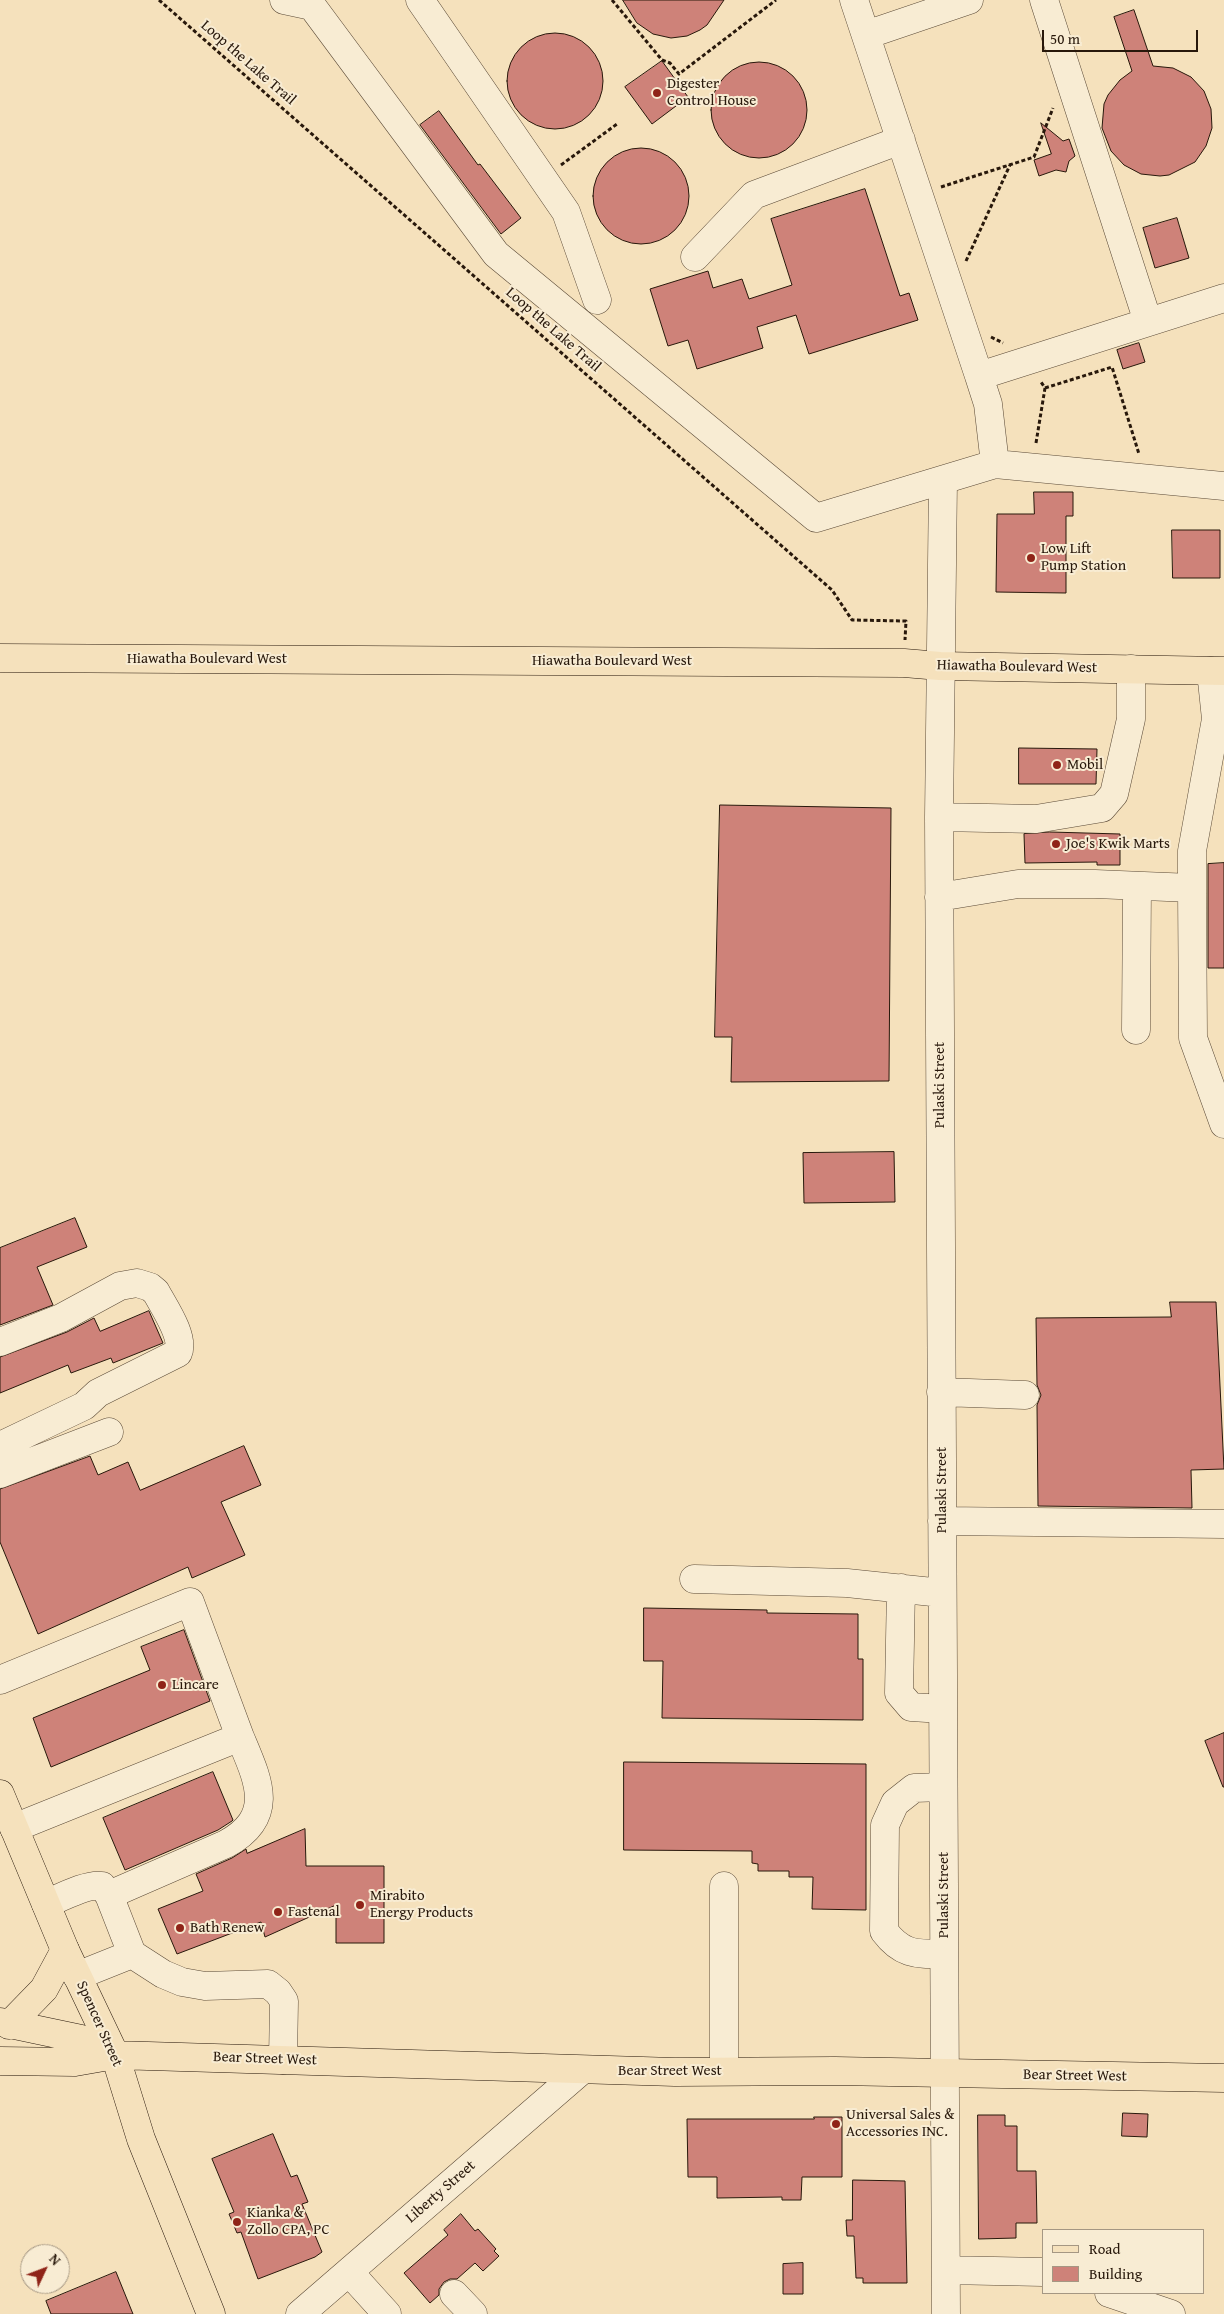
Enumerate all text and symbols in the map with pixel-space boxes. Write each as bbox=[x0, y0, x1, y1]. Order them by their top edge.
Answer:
street label: Loop the Lake Trail bbox=[197, 17, 299, 109]
scale bar bbox=[1044, 20, 1200, 52]
text: 50 m bbox=[1050, 28, 1080, 49]
place label: Digester Control House bbox=[667, 75, 756, 110]
marker: Digester Control House bbox=[651, 87, 663, 99]
street label: Loop the Lake Trail bbox=[502, 284, 604, 376]
place label: Low Lift Pump Station bbox=[1041, 540, 1126, 575]
marker: Low Lift Pump Station bbox=[1025, 552, 1037, 564]
street label: Hiawatha Boulevard West bbox=[127, 650, 287, 668]
street label: Hiawatha Boulevard West bbox=[532, 652, 692, 670]
street label: Hiawatha Boulevard West bbox=[937, 657, 1097, 677]
place label: Mobil bbox=[1067, 756, 1103, 774]
marker: Mobil bbox=[1051, 759, 1063, 771]
place label: Joe's Kwik Marts bbox=[1066, 835, 1170, 853]
marker: Joe's Kwik Marts bbox=[1050, 838, 1062, 850]
street label: Pulaski Street bbox=[931, 1042, 949, 1128]
street label: Pulaski Street bbox=[933, 1447, 951, 1533]
place label: Lincare bbox=[172, 1676, 219, 1694]
marker: Lincare bbox=[156, 1679, 168, 1691]
street label: Pulaski Street bbox=[935, 1852, 953, 1938]
place label: Mirabito Energy Products bbox=[370, 1887, 473, 1922]
marker: Mirabito Energy Products bbox=[354, 1899, 366, 1911]
place label: Fastenal bbox=[288, 1903, 340, 1921]
marker: Fastenal bbox=[272, 1906, 284, 1918]
place label: Bath Renew bbox=[190, 1919, 264, 1937]
marker: Bath Renew bbox=[174, 1922, 186, 1934]
street label: Spencer Street bbox=[72, 1978, 126, 2070]
street label: Bear Street West bbox=[213, 2048, 317, 2070]
street label: Bear Street West bbox=[618, 2062, 722, 2080]
street label: Bear Street West bbox=[1023, 2066, 1127, 2086]
place label: Universal Sales & Accessories INC. bbox=[846, 2106, 954, 2141]
marker: Universal Sales & Accessories INC. bbox=[830, 2118, 842, 2130]
street label: Liberty Street bbox=[402, 2157, 480, 2227]
place label: Kianka & Zollo CPA, PC bbox=[247, 2204, 330, 2239]
marker: Kianka & Zollo CPA, PC bbox=[231, 2216, 243, 2228]
legend bbox=[1042, 2229, 1204, 2294]
text: Road bbox=[1089, 2238, 1120, 2259]
north arrow bbox=[20, 2244, 70, 2294]
text: N bbox=[45, 2249, 66, 2270]
text: Building bbox=[1089, 2263, 1142, 2284]

